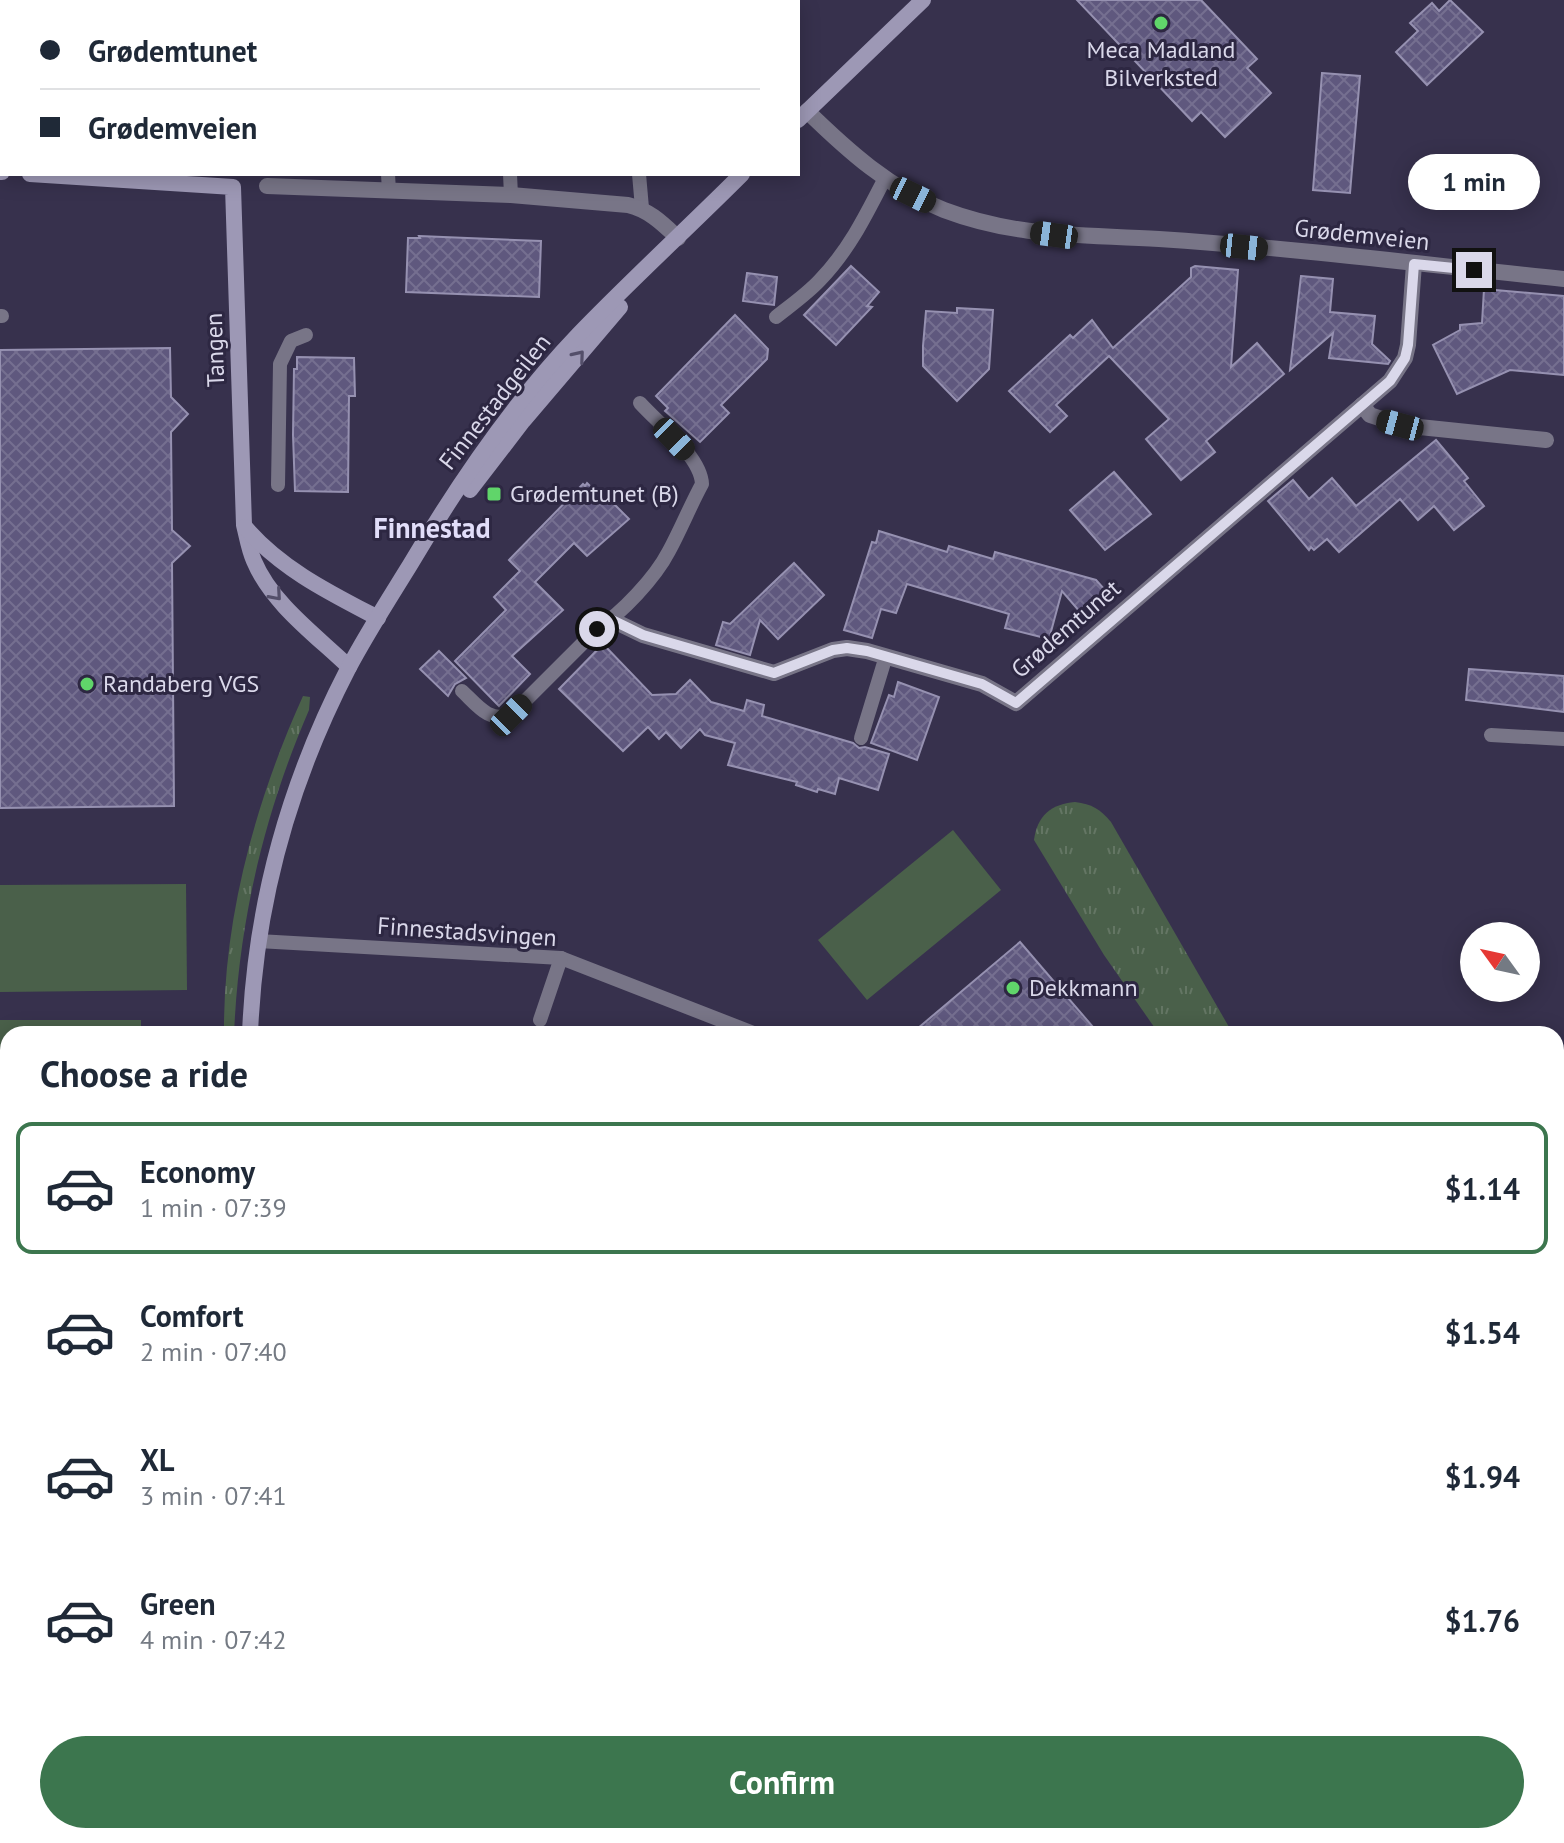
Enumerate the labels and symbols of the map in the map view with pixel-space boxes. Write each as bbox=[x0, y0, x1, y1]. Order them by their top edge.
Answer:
marker: Meca Madland Bilverksted bbox=[1152, 14, 1170, 32]
place label: Meca Madland Bilverksted bbox=[1087, 34, 1235, 93]
callout: 1 min bbox=[1408, 154, 1540, 210]
car bbox=[886, 174, 940, 216]
street label: Grødemveien bbox=[1293, 212, 1431, 257]
car bbox=[1029, 220, 1079, 250]
car bbox=[1219, 233, 1269, 261]
route end bbox=[1456, 252, 1492, 288]
street label: Tangen bbox=[198, 312, 231, 388]
street label: Finnestadgeilen bbox=[432, 327, 557, 476]
one-way arrow bbox=[569, 350, 584, 365]
car bbox=[1374, 407, 1426, 443]
car bbox=[649, 413, 699, 465]
place label: Grødemtunet (B) bbox=[510, 478, 679, 509]
marker: Grødemtunet (B) bbox=[485, 485, 503, 503]
district label: Finnestad bbox=[373, 509, 491, 546]
street label: Grødemtunet bbox=[1005, 573, 1127, 685]
one-way arrow bbox=[267, 585, 281, 600]
route start bbox=[579, 611, 615, 647]
place label: Randaberg VGS bbox=[103, 668, 259, 699]
marker: Randaberg VGS bbox=[78, 675, 96, 693]
car bbox=[486, 690, 536, 740]
street label: Finnestadsvingen bbox=[376, 910, 558, 953]
north arrow bbox=[1460, 922, 1540, 1002]
place label: Dekkmann bbox=[1029, 972, 1138, 1003]
marker: Dekkmann bbox=[1004, 979, 1022, 997]

